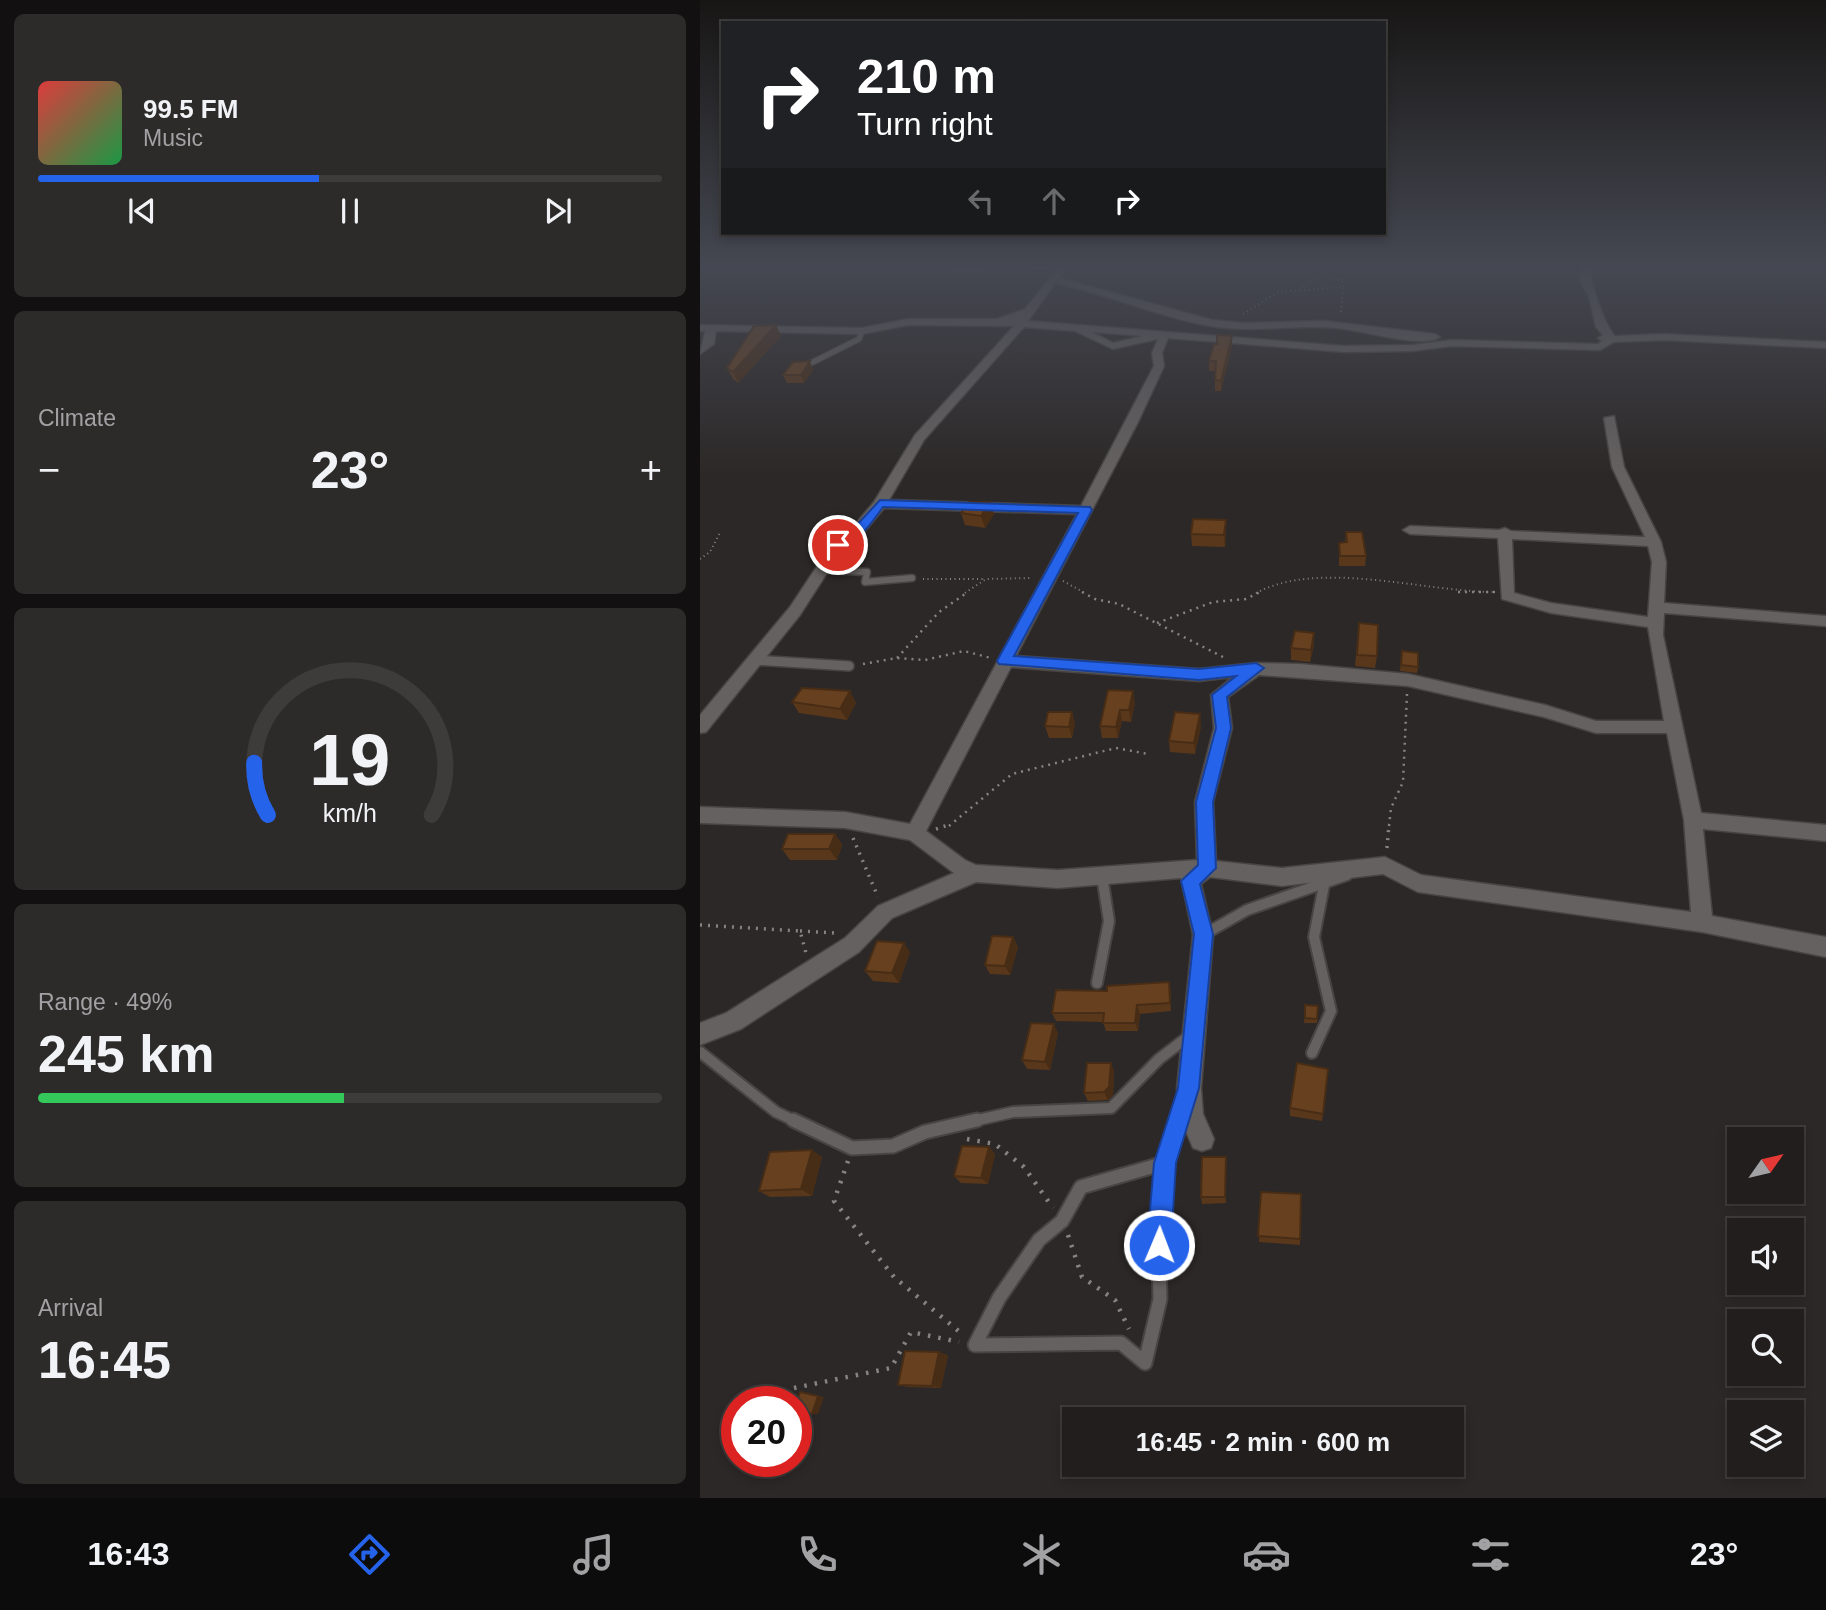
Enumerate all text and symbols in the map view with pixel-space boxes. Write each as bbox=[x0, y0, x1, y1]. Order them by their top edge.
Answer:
icon: right bbox=[742, 49, 833, 140]
text: 210 m bbox=[857, 49, 996, 103]
text: 99.5 FM bbox=[143, 94, 238, 124]
text: Turn right bbox=[857, 106, 993, 142]
text: Music bbox=[143, 125, 203, 151]
icon: left bbox=[962, 182, 1000, 220]
icon: ahead bbox=[1035, 182, 1073, 220]
icon: right bbox=[1108, 182, 1146, 220]
icon: previous bbox=[123, 192, 161, 230]
icon: pause bbox=[331, 192, 369, 230]
icon: next bbox=[539, 192, 577, 230]
text: Climate bbox=[38, 405, 116, 431]
text: 23° bbox=[311, 441, 389, 499]
text: − bbox=[38, 449, 60, 491]
text: + bbox=[640, 449, 662, 491]
pin bbox=[808, 515, 868, 575]
icon: arrive bbox=[819, 526, 857, 564]
text: 19 bbox=[310, 719, 390, 800]
text: km/h bbox=[323, 799, 377, 827]
text: Range · 49% bbox=[38, 989, 172, 1015]
text: 245 km bbox=[38, 1025, 214, 1083]
north arrow bbox=[1727, 1127, 1804, 1204]
map controls bbox=[1727, 1127, 1804, 1477]
position arrow bbox=[1122, 1208, 1196, 1282]
button: sound bbox=[1727, 1218, 1804, 1295]
text: Arrival bbox=[38, 1295, 103, 1321]
button: search bbox=[1727, 1309, 1804, 1386]
text: 16:45 bbox=[38, 1331, 171, 1389]
speed limit sign: 20 bbox=[721, 1386, 812, 1477]
button: layers bbox=[1727, 1400, 1804, 1477]
text: 16:45 · 2 min · 600 m bbox=[1136, 1427, 1390, 1457]
icon: directions bbox=[345, 1530, 394, 1579]
icon: music bbox=[569, 1530, 618, 1579]
icon: phone bbox=[793, 1530, 842, 1579]
icon: climate bbox=[1017, 1530, 1066, 1579]
icon: car bbox=[1242, 1530, 1291, 1579]
icon: filters bbox=[1466, 1530, 1515, 1579]
text: 16:43 bbox=[88, 1536, 169, 1572]
text: 23° bbox=[1690, 1536, 1738, 1572]

